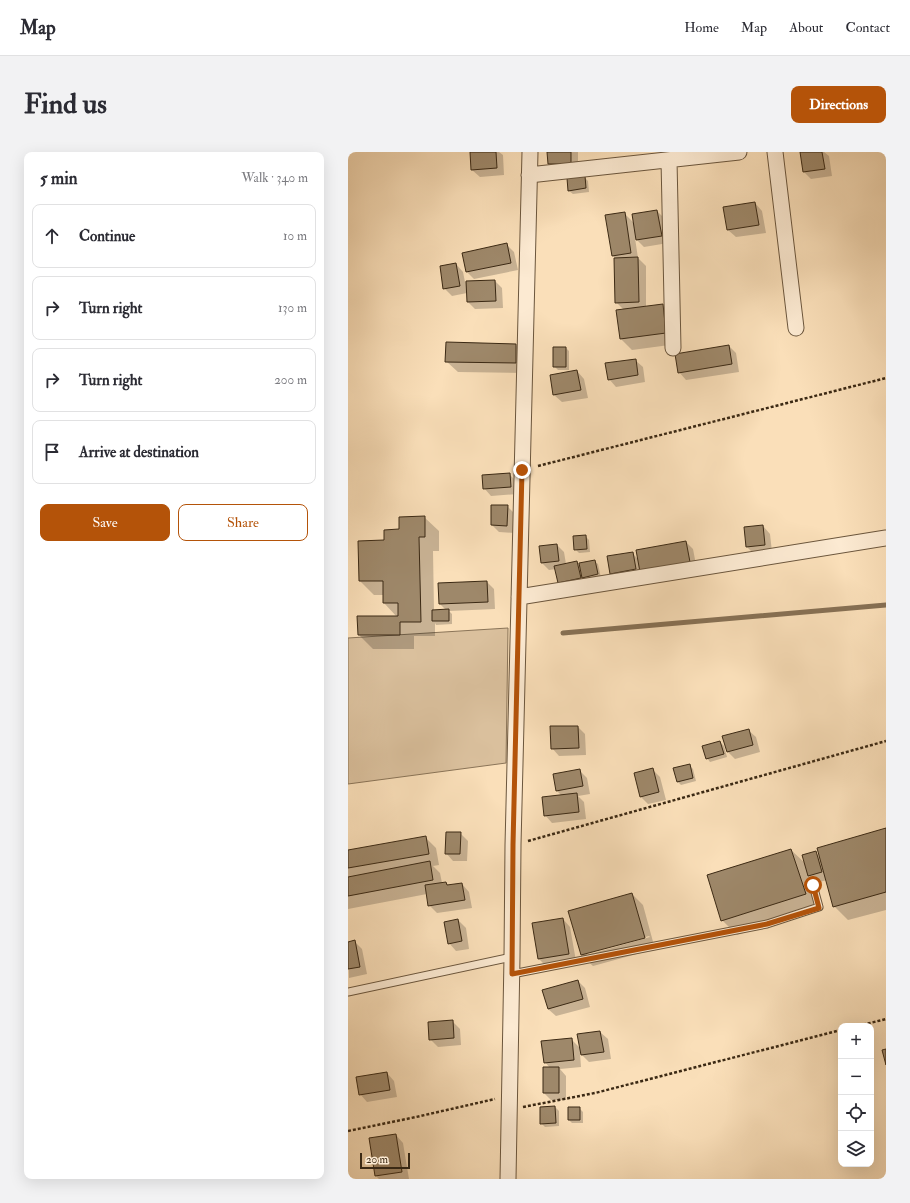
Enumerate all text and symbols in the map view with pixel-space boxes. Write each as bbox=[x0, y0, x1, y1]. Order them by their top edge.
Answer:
text: Map bbox=[20, 16, 56, 40]
text: Home bbox=[684, 19, 719, 36]
text: Map bbox=[741, 19, 767, 36]
text: About bbox=[789, 19, 823, 36]
text: Contact bbox=[845, 19, 890, 36]
button: Directions bbox=[791, 86, 886, 123]
text: Find us bbox=[24, 87, 107, 122]
text: 5 min bbox=[40, 168, 78, 189]
text: Walk · 340 m bbox=[242, 170, 308, 186]
icon: ahead bbox=[41, 225, 63, 247]
text: Continue bbox=[79, 227, 135, 246]
text: 10 m bbox=[283, 228, 307, 244]
icon: right bbox=[41, 297, 63, 319]
text: Turn right bbox=[79, 299, 142, 318]
text: 130 m bbox=[278, 300, 307, 316]
icon: right bbox=[41, 369, 63, 391]
text: Turn right bbox=[79, 371, 142, 390]
text: 200 m bbox=[274, 372, 307, 388]
icon: arrive bbox=[41, 441, 63, 463]
text: Arrive at destination bbox=[79, 443, 199, 462]
route end bbox=[513, 461, 531, 479]
button: Save bbox=[40, 504, 170, 541]
button: Share bbox=[178, 504, 308, 541]
route start bbox=[804, 876, 822, 894]
map controls bbox=[838, 1023, 874, 1167]
button: + bbox=[838, 1023, 874, 1059]
button: − bbox=[838, 1059, 874, 1095]
button: locate bbox=[838, 1095, 874, 1131]
button: layers bbox=[838, 1131, 874, 1167]
scale bar bbox=[360, 1151, 410, 1170]
text: 20 m bbox=[366, 1153, 388, 1166]

